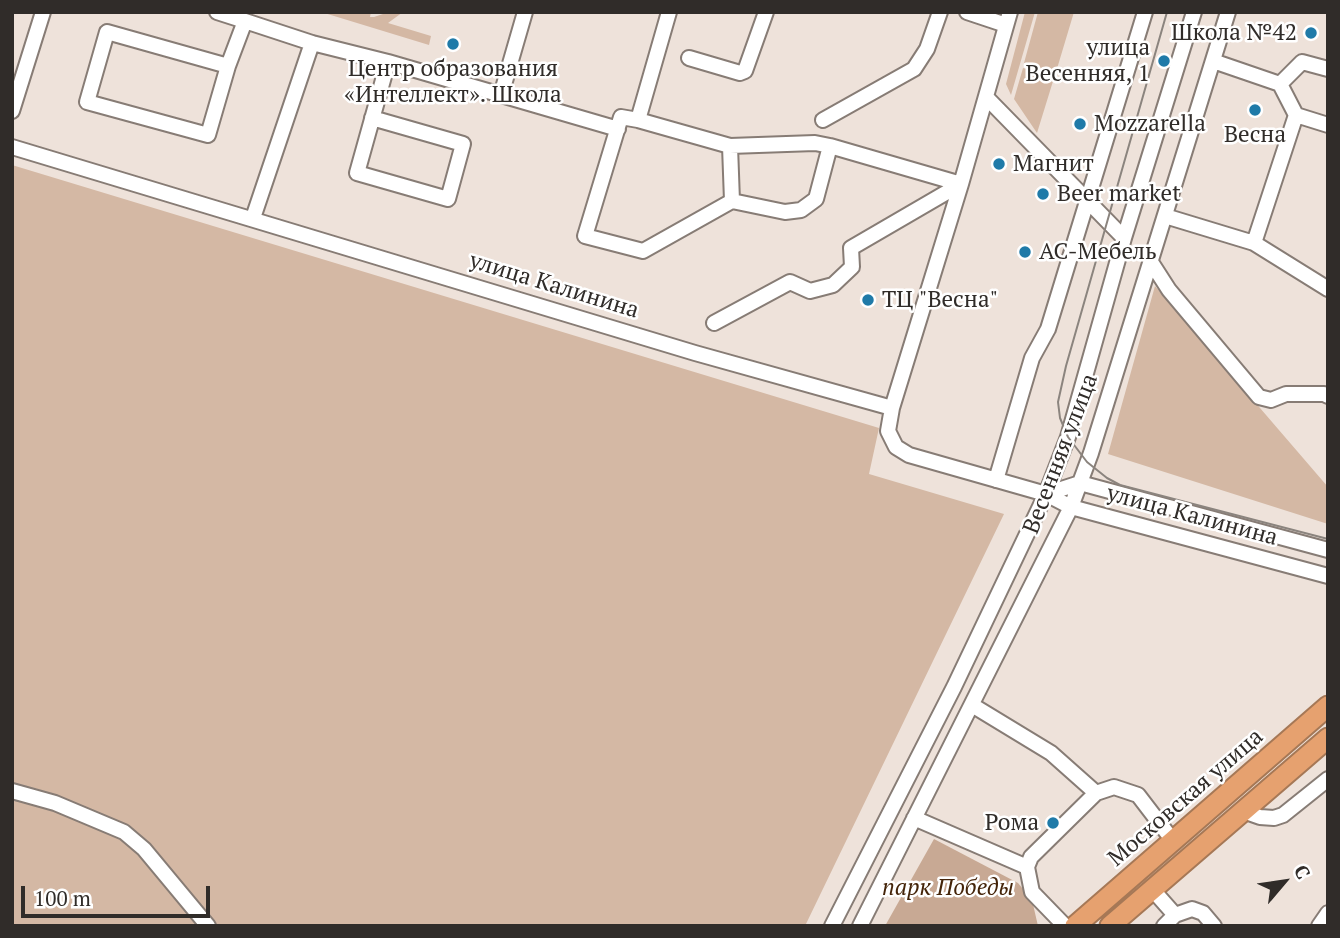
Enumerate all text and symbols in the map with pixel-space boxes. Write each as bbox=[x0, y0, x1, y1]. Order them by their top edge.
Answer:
place label: Школа №42 bbox=[1171, 19, 1297, 47]
marker: Школа №42 bbox=[1303, 25, 1319, 41]
place label: улица Весенняя, 1 bbox=[1026, 34, 1150, 88]
marker: Центр образования «Интеллект». Школа bbox=[445, 36, 461, 52]
marker: улица Весенняя, 1 bbox=[1156, 53, 1172, 69]
place label: Центр образования «Интеллект». Школа bbox=[344, 55, 562, 109]
marker: Весна bbox=[1247, 102, 1263, 118]
place label: Mozzarella bbox=[1094, 110, 1206, 138]
marker: Mozzarella bbox=[1072, 116, 1088, 132]
place label: Весна bbox=[1224, 121, 1286, 149]
place label: Магнит bbox=[1013, 150, 1094, 178]
marker: Магнит bbox=[991, 156, 1007, 172]
place label: Beer market bbox=[1057, 180, 1181, 208]
marker: Beer market bbox=[1035, 186, 1051, 202]
place label: АС-Мебель bbox=[1039, 238, 1157, 266]
marker: АС-Мебель bbox=[1017, 244, 1033, 260]
street label: улица Калинина bbox=[466, 247, 642, 325]
place label: ТЦ "Весна" bbox=[882, 286, 998, 314]
marker: ТЦ "Весна" bbox=[860, 292, 876, 308]
street label: Весенняя улица bbox=[1018, 370, 1104, 538]
street label: улица Калинина bbox=[1103, 480, 1281, 552]
street label: Московская улица bbox=[1103, 723, 1269, 873]
place label: Рома bbox=[985, 809, 1039, 837]
marker: Рома bbox=[1045, 815, 1061, 831]
north arrow bbox=[1249, 847, 1319, 917]
text: С bbox=[1289, 860, 1317, 883]
scale bar bbox=[24, 872, 214, 916]
park label: парк Победы bbox=[882, 874, 1014, 902]
text: 100 m bbox=[34, 884, 91, 912]

